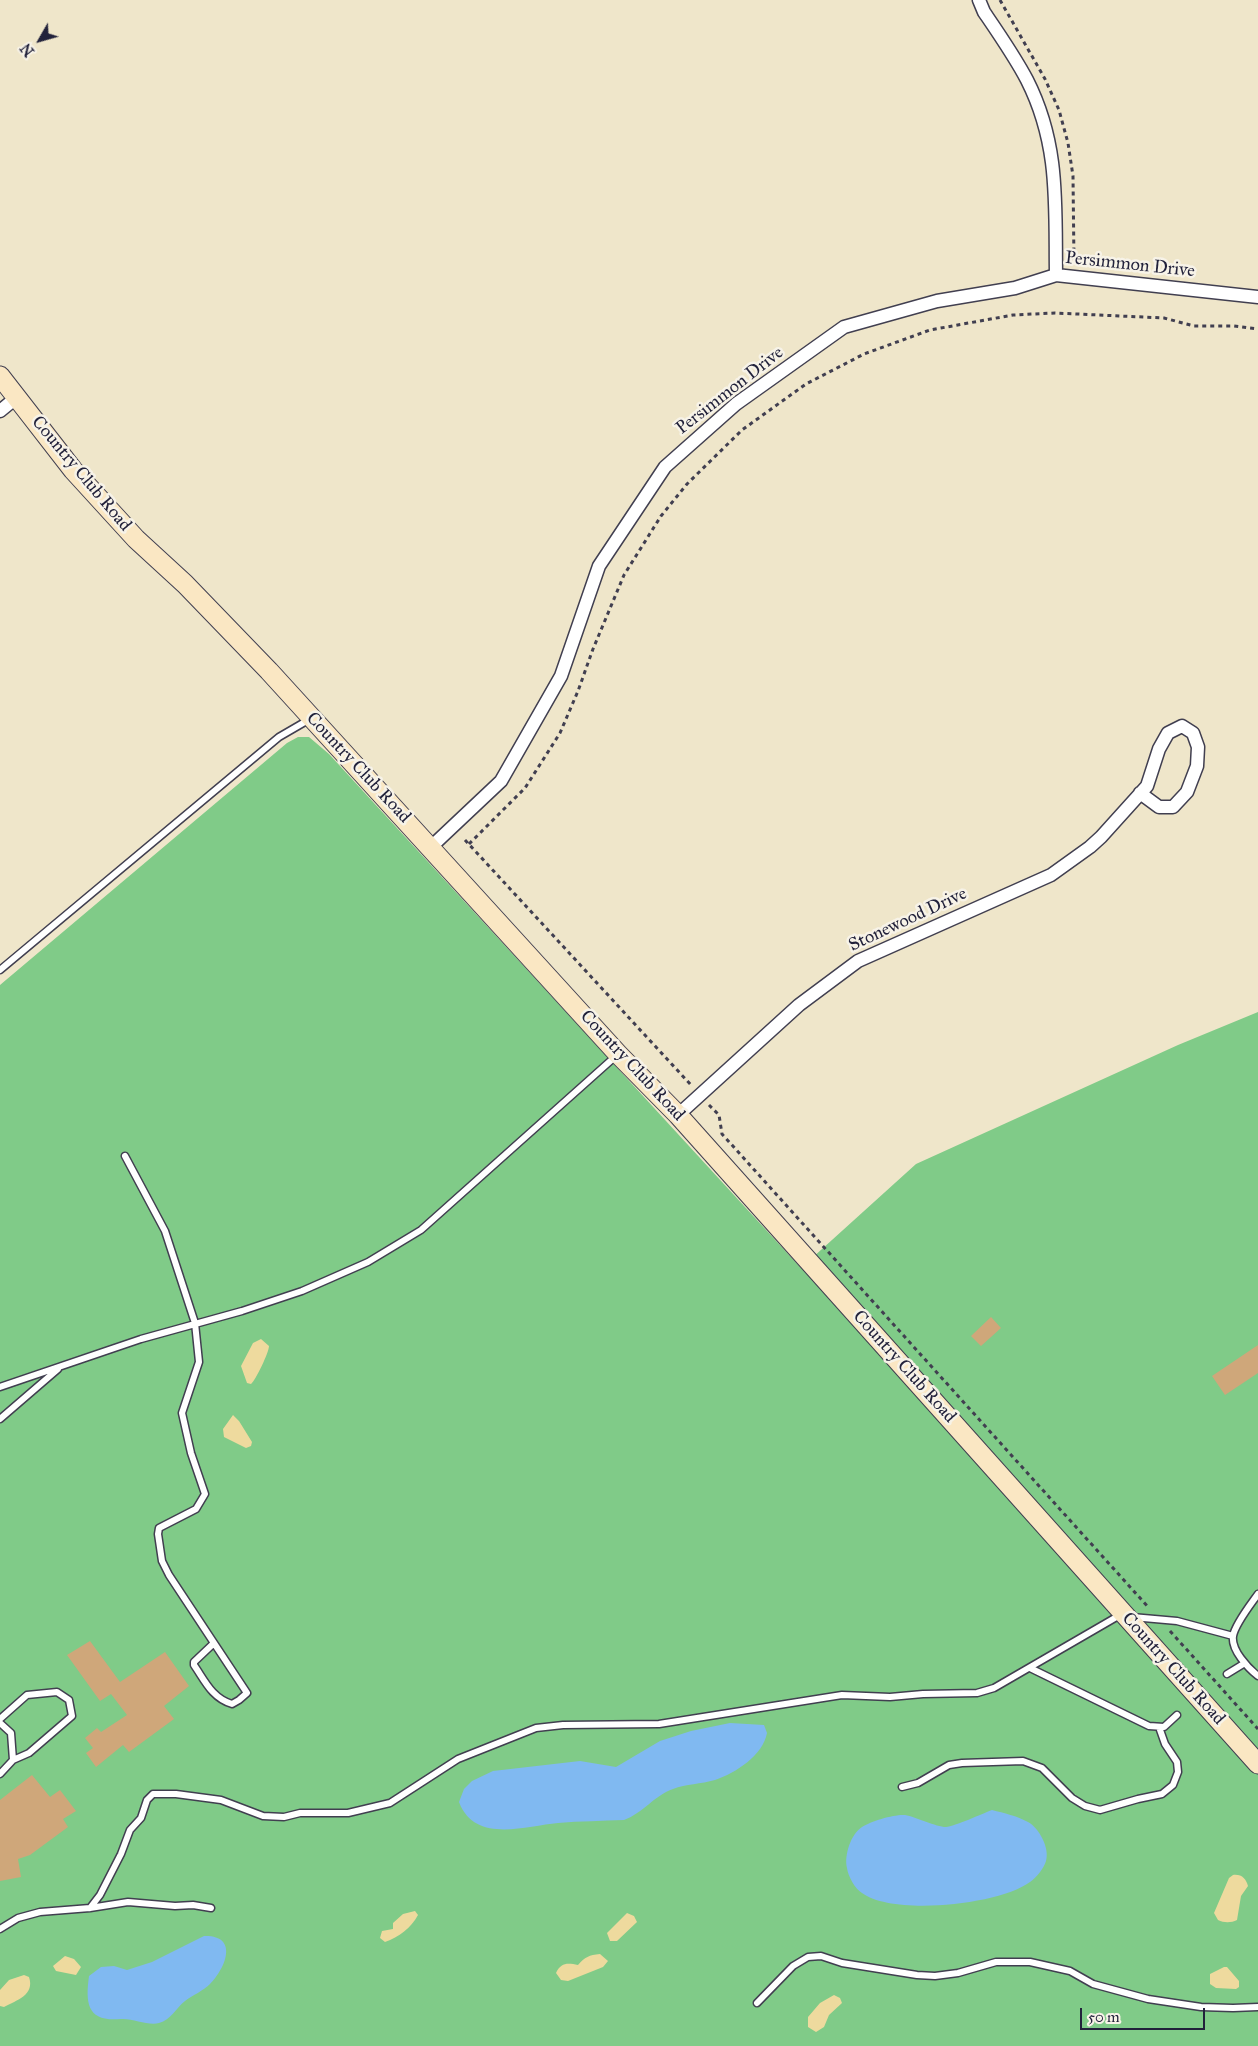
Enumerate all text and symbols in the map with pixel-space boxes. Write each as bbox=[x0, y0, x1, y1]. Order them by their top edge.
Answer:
north arrow bbox=[15, 15, 65, 65]
text: N bbox=[17, 40, 38, 59]
street label: Persimmon Drive bbox=[1064, 247, 1196, 283]
street label: Persimmon Drive bbox=[672, 342, 788, 440]
street label: Country Club Road bbox=[27, 412, 135, 536]
street label: Country Club Road bbox=[301, 708, 415, 828]
street label: Stonewood Drive bbox=[846, 883, 970, 957]
street label: Country Club Road bbox=[575, 1006, 689, 1126]
street label: Country Club Road bbox=[848, 1306, 960, 1428]
street label: Country Club Road bbox=[1117, 1608, 1229, 1730]
scale bar bbox=[1083, 1998, 1208, 2030]
text: 50 m bbox=[1088, 2008, 1120, 2026]

